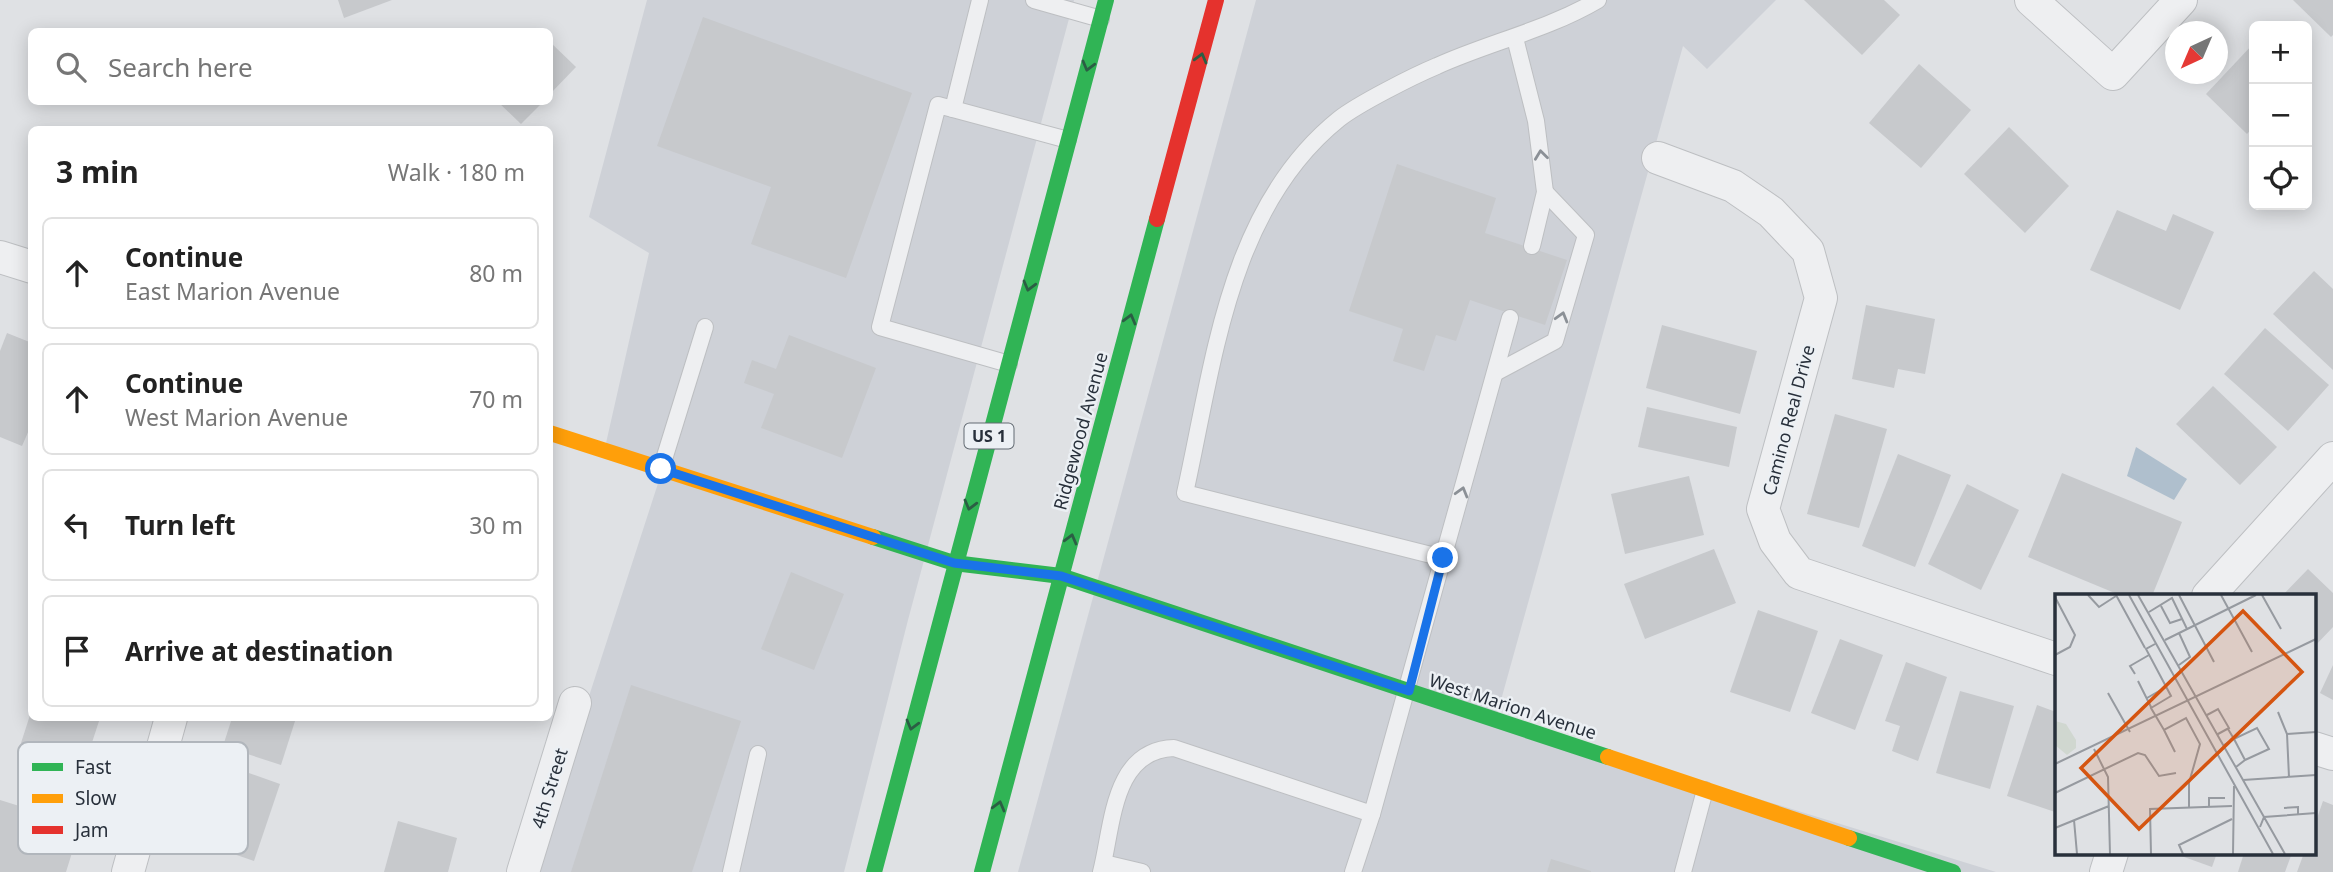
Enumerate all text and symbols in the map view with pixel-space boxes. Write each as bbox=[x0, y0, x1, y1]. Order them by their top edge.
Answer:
north arrow bbox=[2165, 21, 2228, 84]
map controls bbox=[2249, 21, 2312, 210]
button: + bbox=[2249, 21, 2312, 84]
search box bbox=[28, 28, 553, 105]
icon: search bbox=[52, 48, 90, 86]
text: Search here bbox=[108, 49, 253, 85]
one-way arrow bbox=[1192, 53, 1207, 65]
one-way arrow bbox=[1082, 60, 1096, 72]
button: − bbox=[2249, 84, 2312, 147]
button: locate bbox=[2249, 147, 2312, 210]
one-way arrow bbox=[1533, 149, 1548, 160]
text: 3 min bbox=[56, 151, 139, 192]
text: Walk · 180 m bbox=[388, 156, 525, 188]
text: Continue bbox=[125, 239, 243, 275]
icon: ahead bbox=[58, 254, 96, 292]
text: 80 m bbox=[469, 257, 523, 289]
text: East Marion Avenue bbox=[125, 275, 340, 307]
one-way arrow bbox=[1023, 279, 1037, 291]
one-way arrow bbox=[1554, 312, 1568, 324]
one-way arrow bbox=[1122, 314, 1136, 326]
street label: Camino Real Drive bbox=[1756, 342, 1820, 498]
street label: Ridgewood Avenue bbox=[1047, 349, 1113, 513]
text: Continue bbox=[125, 365, 243, 401]
icon: ahead bbox=[58, 380, 96, 418]
text: 70 m bbox=[469, 383, 523, 415]
text: West Marion Avenue bbox=[125, 401, 348, 433]
road number: US 1 bbox=[964, 424, 1014, 448]
route start bbox=[645, 453, 676, 484]
one-way arrow bbox=[1453, 486, 1468, 498]
one-way arrow bbox=[964, 499, 978, 511]
icon: left bbox=[58, 506, 96, 544]
text: Turn left bbox=[125, 507, 236, 543]
text: 30 m bbox=[469, 509, 523, 541]
one-way arrow bbox=[1062, 533, 1077, 545]
route end bbox=[1427, 542, 1458, 573]
inset map bbox=[2055, 594, 2316, 854]
icon: arrive bbox=[58, 632, 96, 670]
text: Arrive at destination bbox=[125, 633, 394, 669]
street label: West Marion Avenue bbox=[1426, 668, 1600, 744]
one-way arrow bbox=[906, 719, 920, 731]
legend bbox=[18, 742, 248, 854]
street label: 4th Street bbox=[525, 744, 573, 831]
text: Fast bbox=[75, 754, 112, 780]
text: Slow bbox=[75, 785, 116, 811]
one-way arrow bbox=[991, 800, 1006, 812]
text: Jam bbox=[73, 817, 109, 843]

